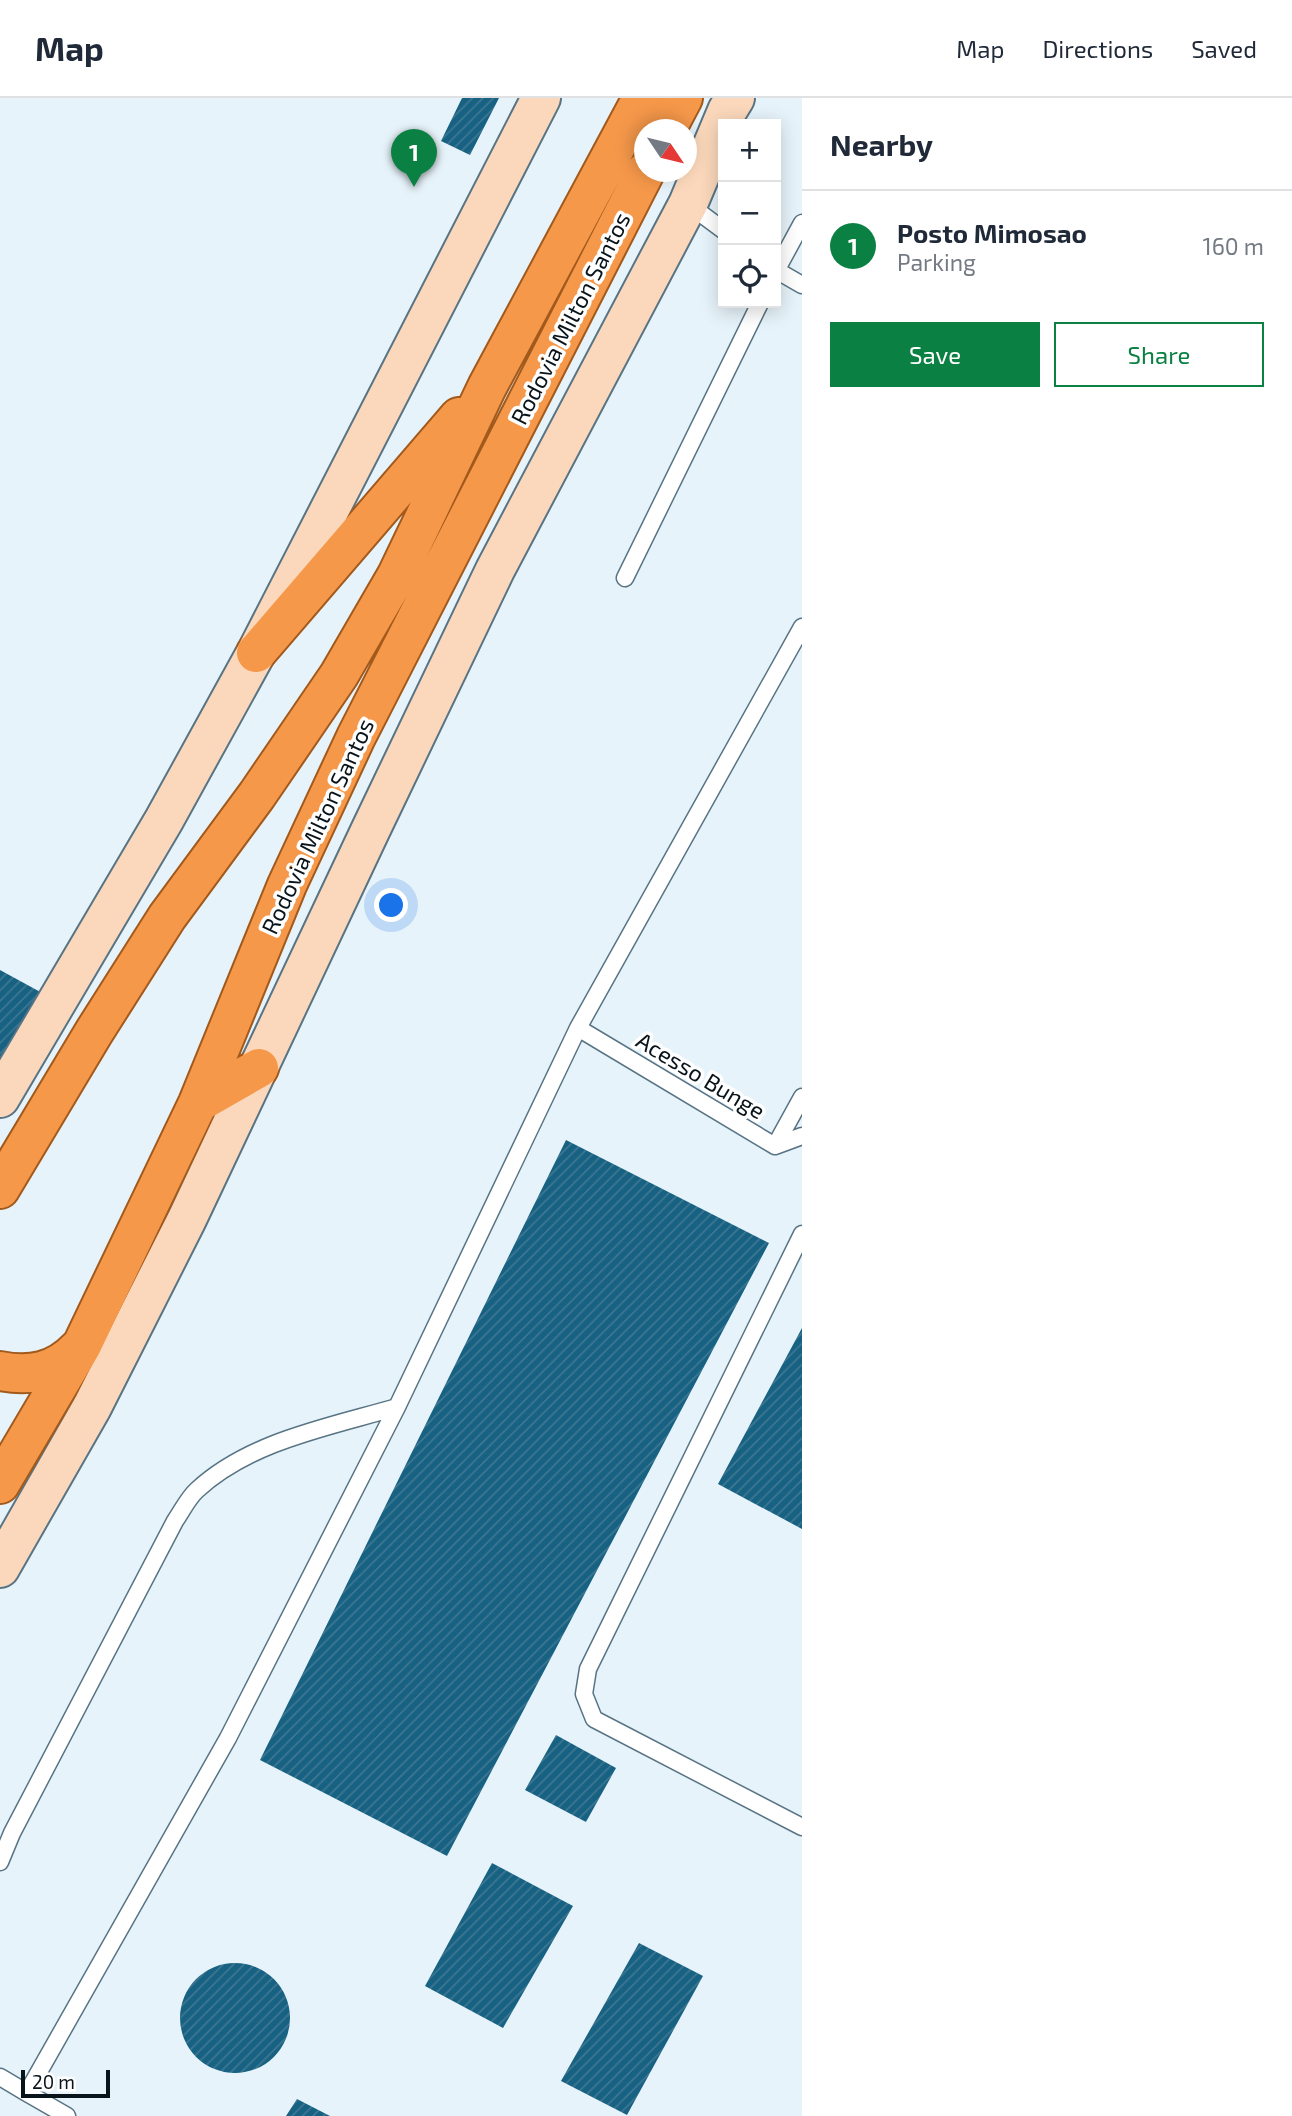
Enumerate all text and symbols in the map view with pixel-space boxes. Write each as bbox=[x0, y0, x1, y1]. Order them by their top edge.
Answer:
text: Map bbox=[35, 28, 104, 68]
text: Map bbox=[956, 34, 1004, 63]
text: Directions bbox=[1042, 34, 1153, 63]
text: Saved bbox=[1191, 34, 1257, 63]
north arrow bbox=[634, 119, 697, 182]
map controls bbox=[718, 119, 781, 308]
button: + bbox=[718, 119, 781, 182]
text: Nearby bbox=[830, 126, 933, 162]
pin: 1 bbox=[391, 129, 437, 187]
button: − bbox=[718, 182, 781, 245]
street label: Rodovia Milton Santos bbox=[504, 207, 636, 429]
text: Posto Mimosao bbox=[897, 217, 1087, 248]
text: 1 bbox=[848, 232, 858, 260]
text: 160 m bbox=[1203, 232, 1264, 260]
button: locate bbox=[718, 245, 781, 308]
text: Parking bbox=[897, 248, 976, 276]
button: Save bbox=[830, 322, 1040, 387]
button: Share bbox=[1054, 322, 1264, 387]
street label: Rodovia Milton Santos bbox=[255, 714, 379, 938]
your location bbox=[374, 888, 408, 922]
street label: Acesso Bunge bbox=[632, 1026, 770, 1124]
scale bar bbox=[21, 2067, 110, 2099]
text: 20 m bbox=[32, 2070, 75, 2093]

